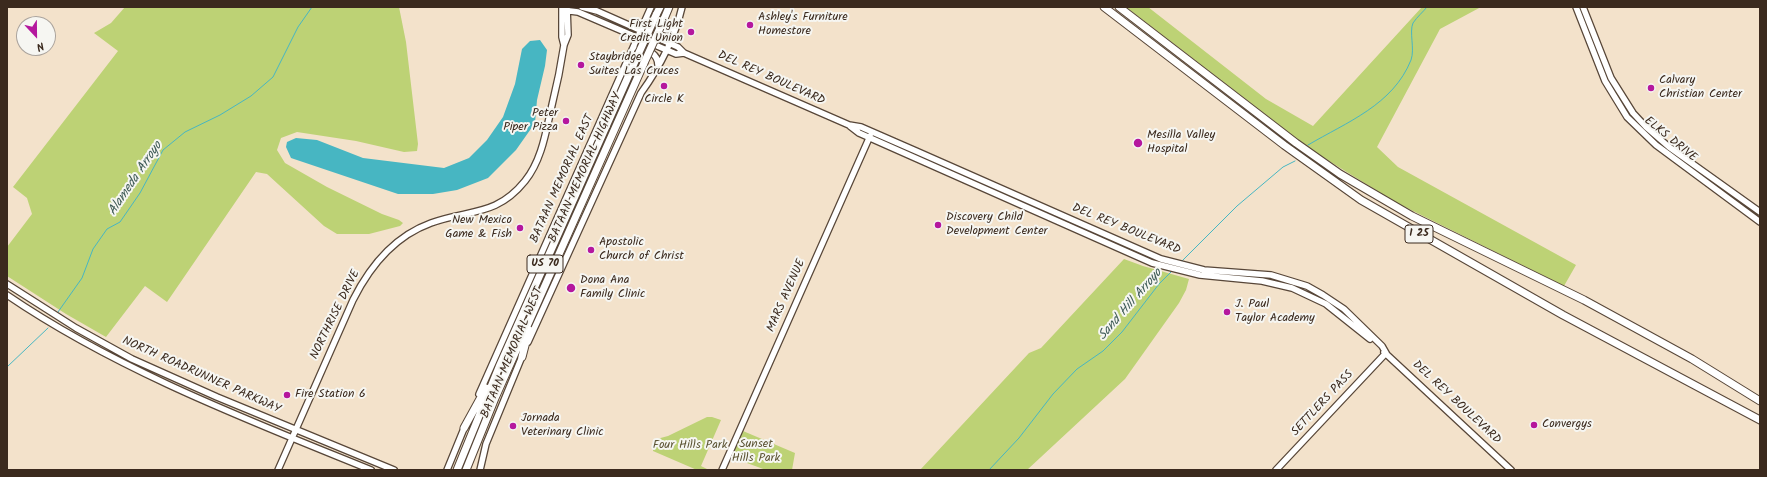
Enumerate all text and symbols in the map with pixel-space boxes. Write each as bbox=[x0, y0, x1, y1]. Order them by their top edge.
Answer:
place label: Ashley's Furniture Homestore bbox=[758, 11, 848, 39]
north arrow bbox=[16, 16, 56, 56]
place label: First Light Credit Union bbox=[620, 18, 683, 46]
marker: Ashley's Furniture Homestore bbox=[745, 20, 755, 30]
marker: First Light Credit Union bbox=[686, 27, 696, 37]
text: N bbox=[34, 37, 47, 56]
street label: DEL REY BOULEVARD bbox=[715, 49, 827, 109]
place label: Staybridge Suites Las Cruces bbox=[589, 51, 679, 79]
marker: Staybridge Suites Las Cruces bbox=[576, 60, 586, 70]
place label: Calvary Christian Center bbox=[1659, 74, 1742, 102]
marker: Circle K bbox=[659, 81, 669, 91]
marker: Calvary Christian Center bbox=[1646, 83, 1656, 93]
street label: BATAAN MEMORIAL HIGHWAY bbox=[546, 91, 626, 245]
place label: Circle K bbox=[644, 93, 684, 107]
place label: Peter Piper Pizza bbox=[503, 107, 558, 135]
street label: BATAAN MEMORIAL EAST bbox=[528, 113, 598, 245]
street label: ELKS DRIVE bbox=[1641, 114, 1699, 166]
marker: Peter Piper Pizza bbox=[561, 116, 571, 126]
place label: Mesilla Valley Hospital bbox=[1147, 129, 1215, 157]
marker: Mesilla Valley Hospital bbox=[1132, 137, 1144, 149]
water label: Alameda Arroyo bbox=[106, 139, 166, 219]
street label: DEL REY BOULEVARD bbox=[1070, 202, 1182, 258]
place label: Discovery Child Development Center bbox=[946, 211, 1048, 239]
place label: New Mexico Game & Fish bbox=[445, 214, 512, 242]
marker: Discovery Child Development Center bbox=[933, 220, 943, 230]
marker: New Mexico Game & Fish bbox=[515, 223, 525, 233]
road number: I 25 bbox=[1405, 225, 1433, 243]
place label: Apostolic Church of Christ bbox=[599, 236, 684, 264]
marker: Apostolic Church of Christ bbox=[586, 245, 596, 255]
road number: US 70 bbox=[527, 255, 563, 273]
street label: MARS AVENUE bbox=[765, 257, 809, 335]
water label: Sand Hill Arroyo bbox=[1096, 266, 1166, 344]
street label: NORTHRISE DRIVE bbox=[308, 268, 364, 362]
place label: Dona Ana Family Clinic bbox=[580, 274, 645, 302]
marker: Dona Ana Family Clinic bbox=[565, 282, 577, 294]
street label: BATAAN MEMORIAL WEST bbox=[479, 285, 547, 421]
place label: J. Paul Taylor Academy bbox=[1235, 298, 1315, 326]
marker: J. Paul Taylor Academy bbox=[1222, 307, 1232, 317]
street label: NORTH ROADRUNNER PARKWAY bbox=[120, 334, 282, 418]
street label: DEL REY BOULEVARD bbox=[1409, 358, 1503, 448]
street label: SETTLERS PASS bbox=[1289, 368, 1357, 440]
place label: Fire Station 6 bbox=[295, 388, 366, 402]
marker: Fire Station 6 bbox=[282, 390, 292, 400]
place label: Jornada Veterinary Clinic bbox=[521, 412, 604, 440]
place label: Convergys bbox=[1542, 418, 1592, 432]
marker: Convergys bbox=[1529, 420, 1539, 430]
marker: Jornada Veterinary Clinic bbox=[508, 421, 518, 431]
park label: Sunset Hills Park bbox=[732, 438, 780, 466]
park label: Four Hills Park bbox=[653, 439, 727, 453]

